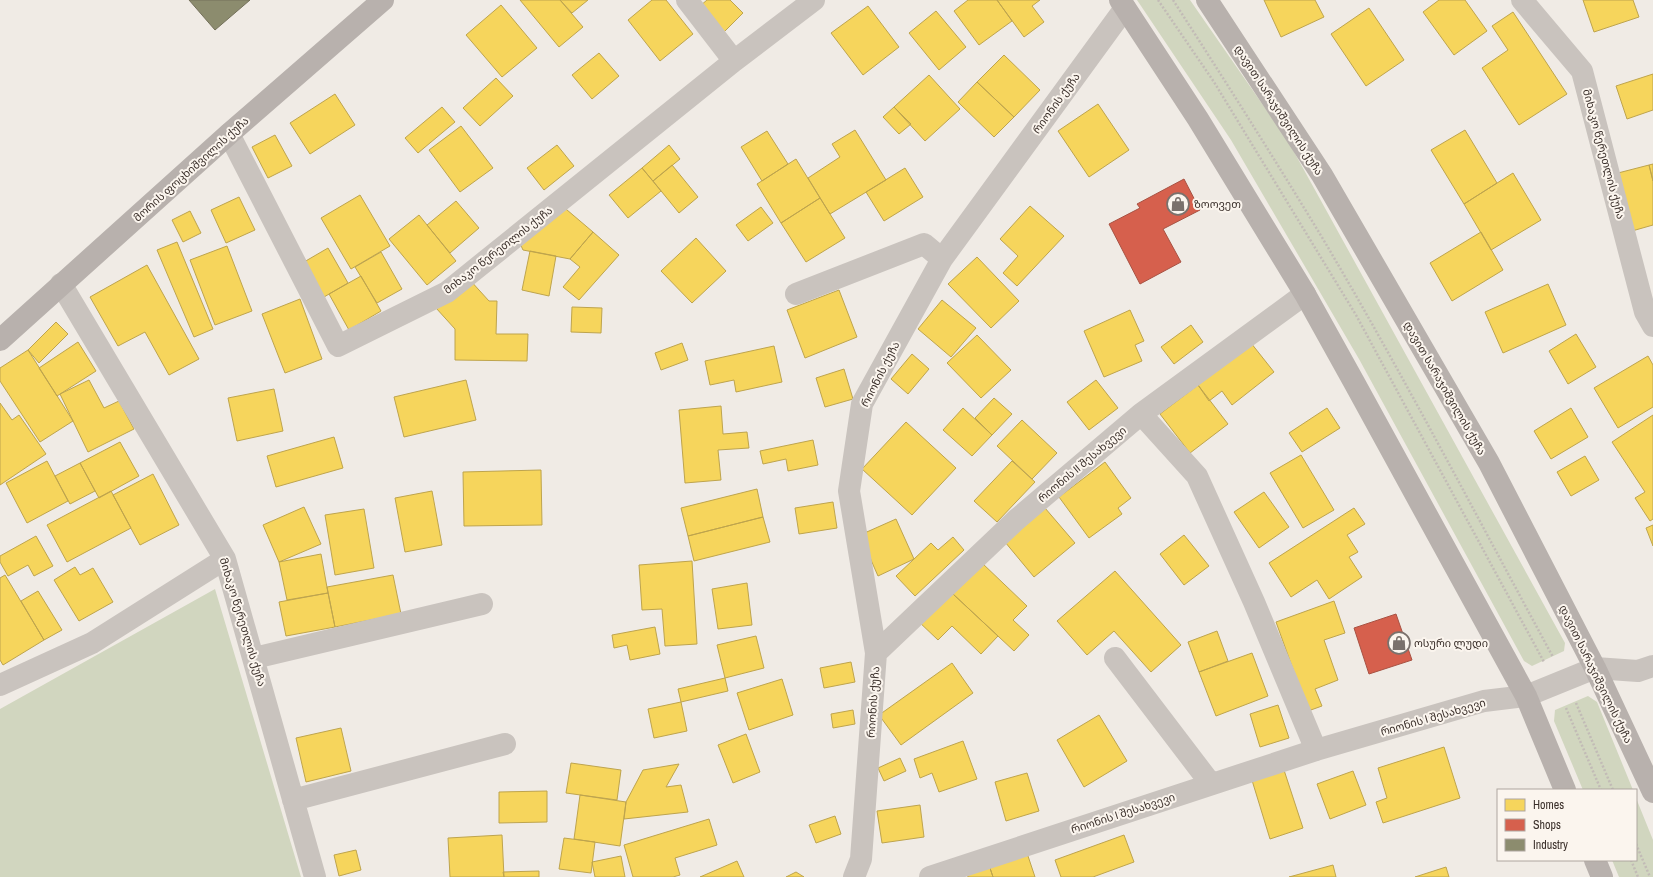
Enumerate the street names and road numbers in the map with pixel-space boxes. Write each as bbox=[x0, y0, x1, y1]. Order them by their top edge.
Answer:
street label: დავით სარაჯიშვილის ქუჩა bbox=[1232, 42, 1326, 178]
street label: რიონის ქუჩა bbox=[1029, 70, 1083, 136]
street label: მიხაკო წერეთლის ქუჩა bbox=[1580, 87, 1628, 221]
street label: მორის ფოცხიშვილის ქუჩა bbox=[130, 113, 252, 225]
street label: მიხაკო წერეთლის ქუჩა bbox=[441, 203, 555, 297]
street label: დავით სარაჯიშვილის ქუჩა bbox=[1401, 319, 1489, 457]
street label: რიონის ქუჩა bbox=[857, 339, 903, 409]
street label: რიონის II შესახვევი bbox=[1035, 423, 1129, 505]
street label: მიხაკო წერეთლის ქუჩა bbox=[217, 556, 269, 688]
street label: დავით სარაჯიშვილის ქუჩა bbox=[1556, 603, 1636, 745]
street label: რიონის ქუჩა bbox=[864, 666, 882, 738]
street label: რიონის I შესახვევი bbox=[1379, 695, 1487, 739]
street label: რიონის I შესახვევი bbox=[1069, 790, 1177, 836]

